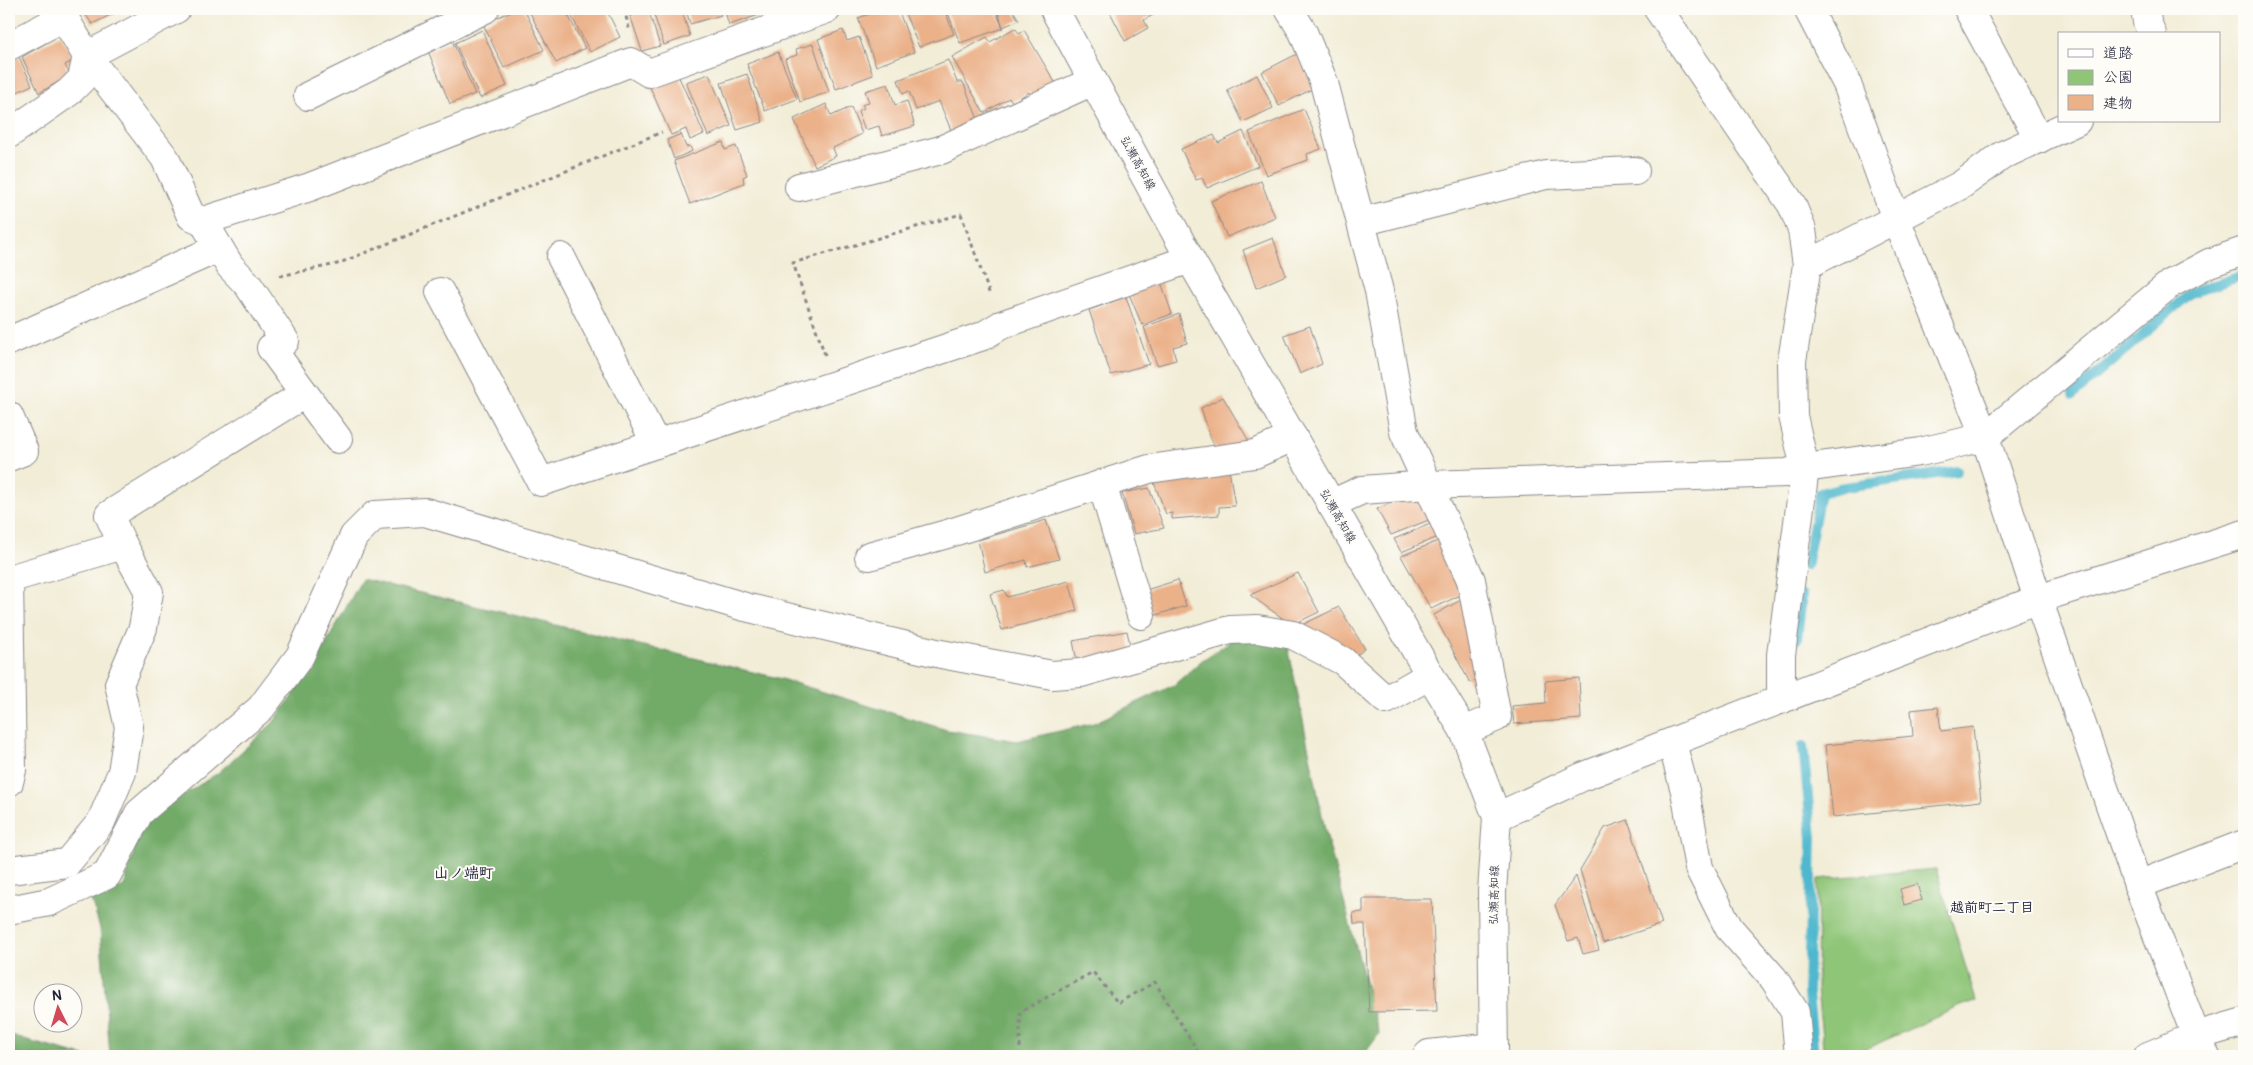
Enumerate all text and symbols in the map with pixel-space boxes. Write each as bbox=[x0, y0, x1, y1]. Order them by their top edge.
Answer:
legend bbox=[2058, 32, 2220, 122]
text: 道路 bbox=[2103, 44, 2133, 63]
text: 公園 bbox=[2103, 68, 2133, 87]
text: 建物 bbox=[2103, 94, 2133, 113]
street label: 弘瀬高知線 bbox=[1116, 133, 1159, 193]
street label: 弘瀬高知線 bbox=[1316, 487, 1359, 546]
district label: 山ノ端町 bbox=[434, 864, 494, 883]
street label: 弘瀬高知線 bbox=[1486, 865, 1503, 925]
district label: 越前町二丁目 bbox=[1950, 899, 2034, 916]
north arrow bbox=[32, 982, 82, 1032]
text: N bbox=[51, 987, 62, 1004]

